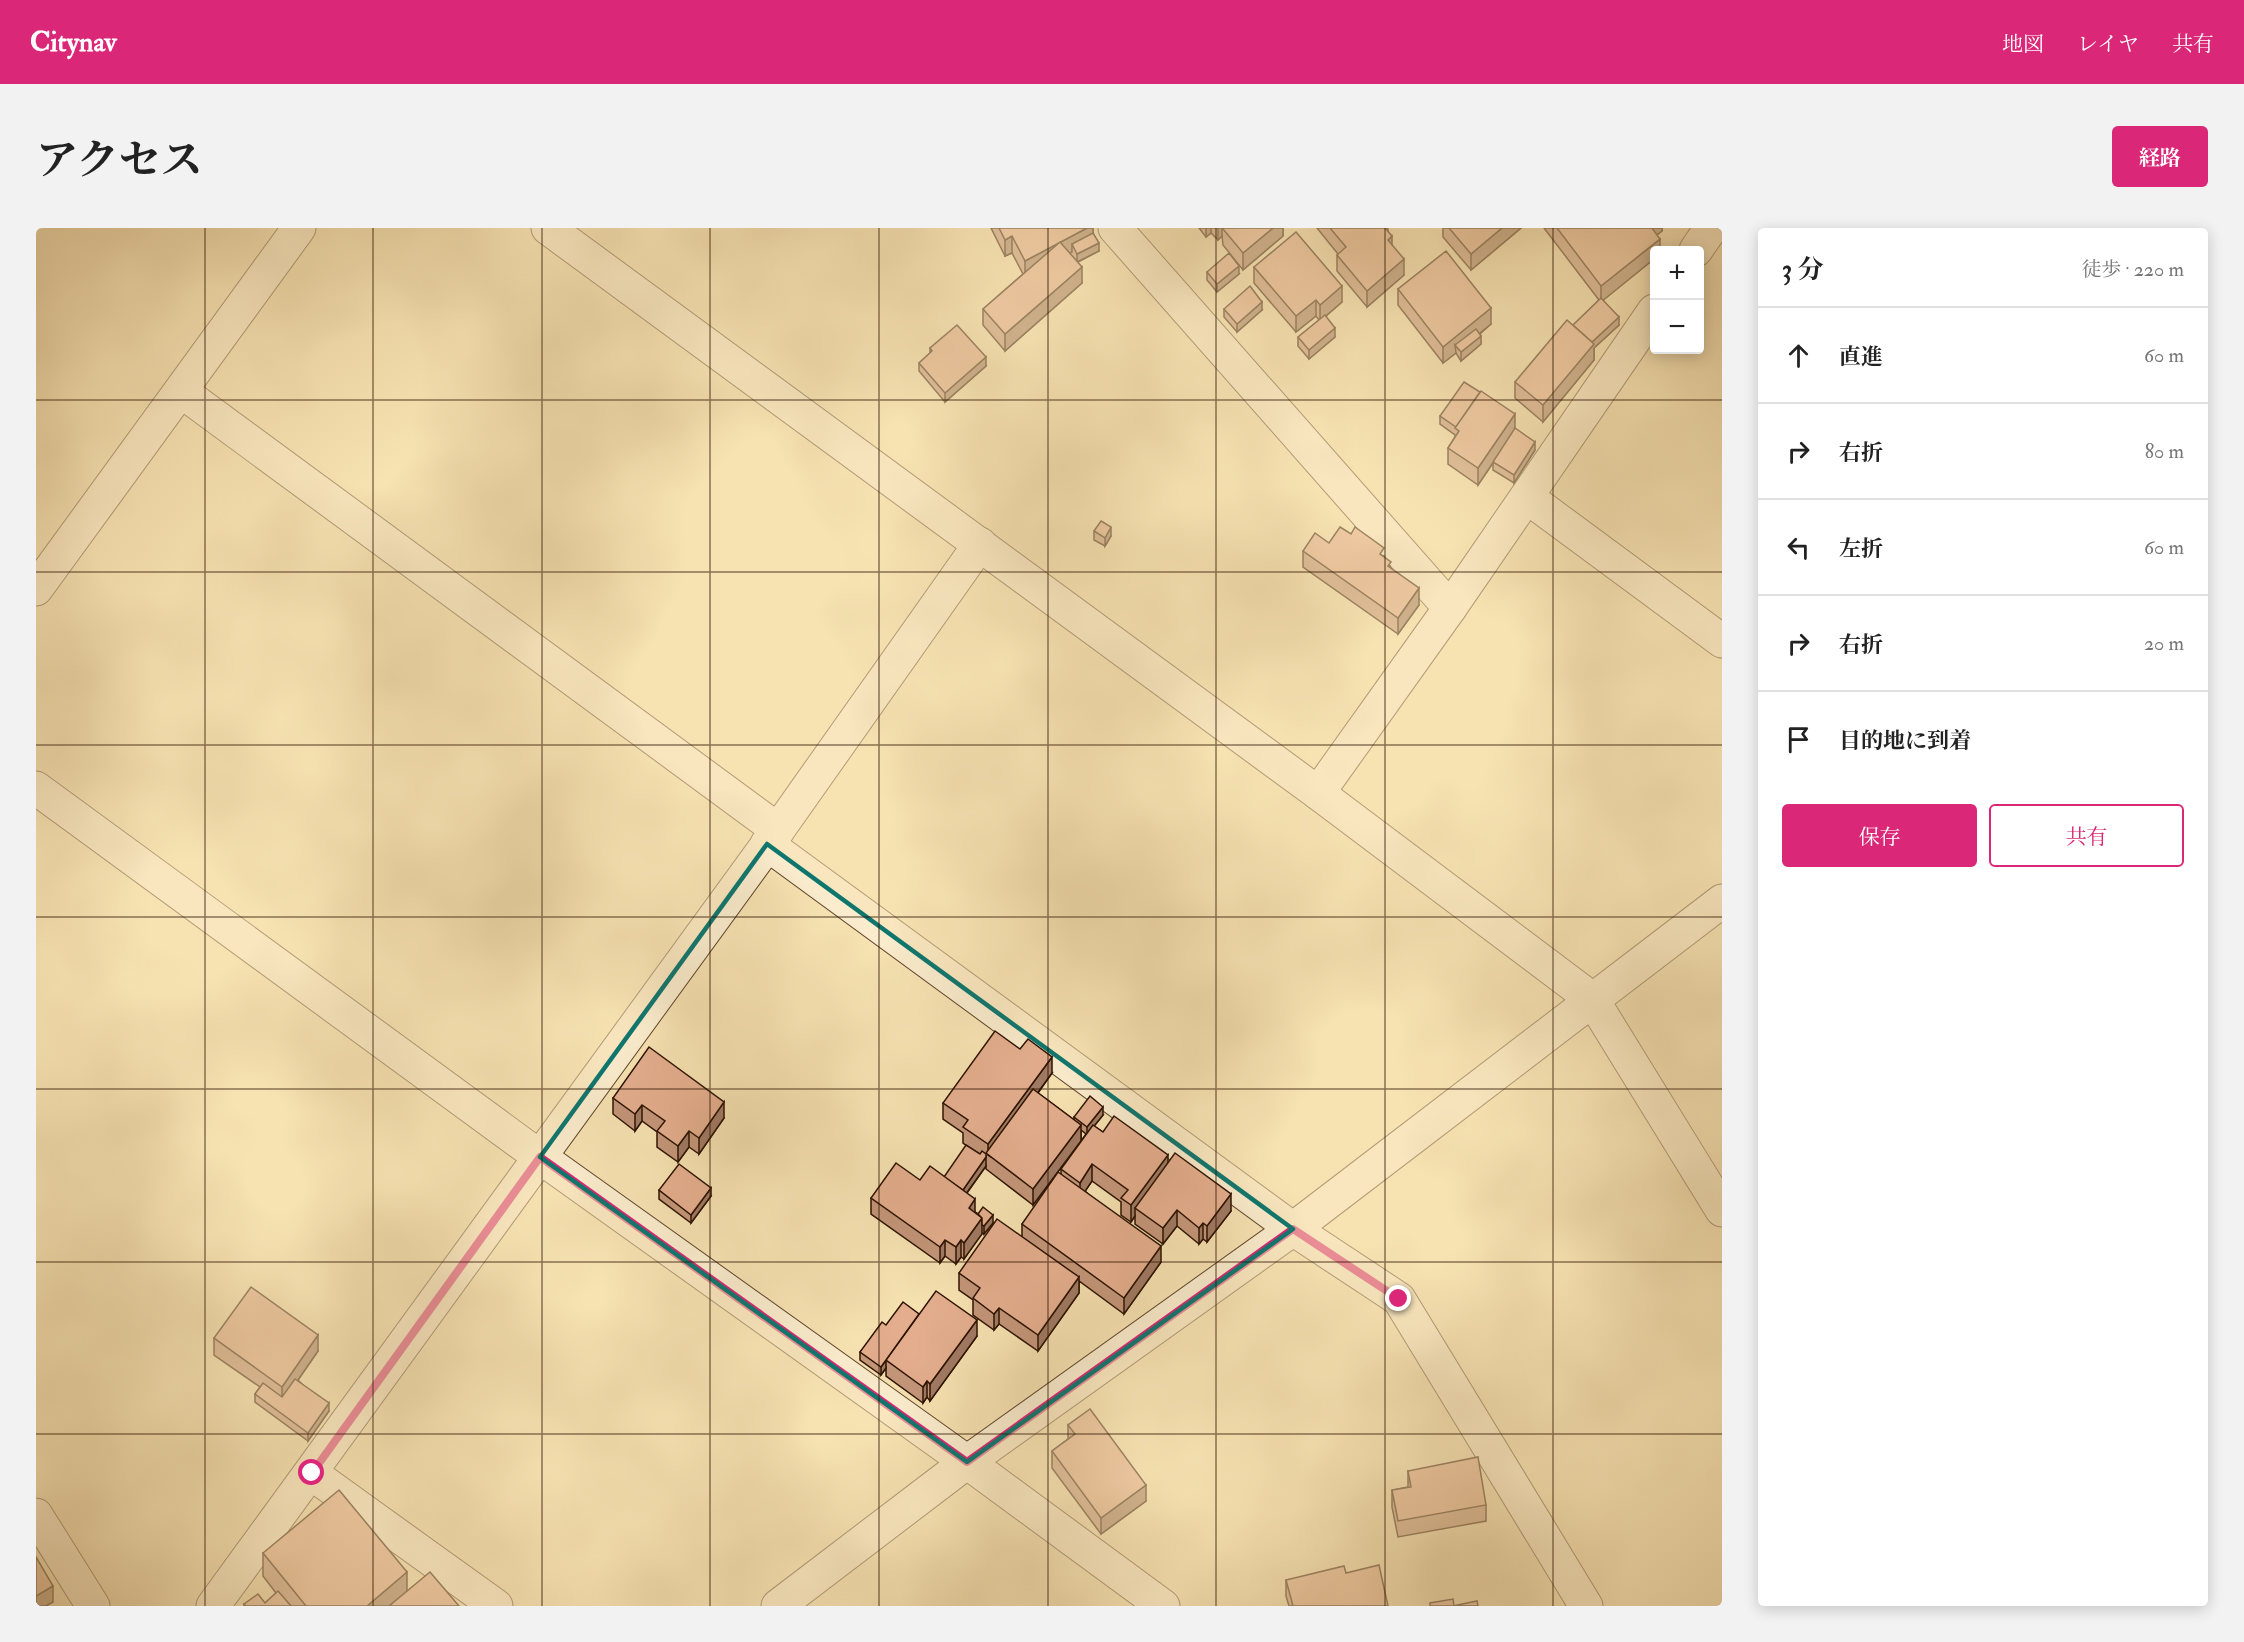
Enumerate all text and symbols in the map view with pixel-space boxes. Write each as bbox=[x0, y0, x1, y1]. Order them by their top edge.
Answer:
text: Citynav bbox=[30, 25, 117, 60]
text: 地図 bbox=[2002, 31, 2044, 58]
text: レイヤ bbox=[2077, 31, 2139, 58]
text: 共有 bbox=[2172, 31, 2214, 58]
button: 経路 bbox=[2112, 126, 2208, 187]
text: アクセス bbox=[36, 135, 203, 187]
map controls bbox=[1650, 246, 1704, 354]
button: + bbox=[1650, 246, 1704, 300]
text: 3 分 bbox=[1782, 254, 1823, 286]
text: 徒歩 · 220 m bbox=[2081, 257, 2184, 282]
button: − bbox=[1650, 300, 1704, 354]
icon: ahead bbox=[1782, 339, 1815, 372]
text: 直進 bbox=[1839, 343, 1883, 371]
text: 60 m bbox=[2144, 343, 2184, 368]
icon: right bbox=[1782, 435, 1815, 468]
text: 右折 bbox=[1839, 439, 1883, 467]
text: 80 m bbox=[2145, 439, 2184, 464]
icon: left bbox=[1782, 531, 1815, 564]
text: 左折 bbox=[1839, 535, 1883, 563]
text: 60 m bbox=[2144, 535, 2184, 560]
icon: right bbox=[1782, 627, 1815, 660]
text: 右折 bbox=[1839, 631, 1883, 659]
text: 20 m bbox=[2144, 631, 2184, 656]
icon: arrive bbox=[1782, 723, 1815, 756]
text: 目的地に到着 bbox=[1839, 727, 1971, 755]
button: 保存 bbox=[1782, 804, 1977, 867]
button: 共有 bbox=[1989, 804, 2184, 867]
route end bbox=[1385, 1285, 1411, 1311]
route start bbox=[298, 1459, 324, 1485]

